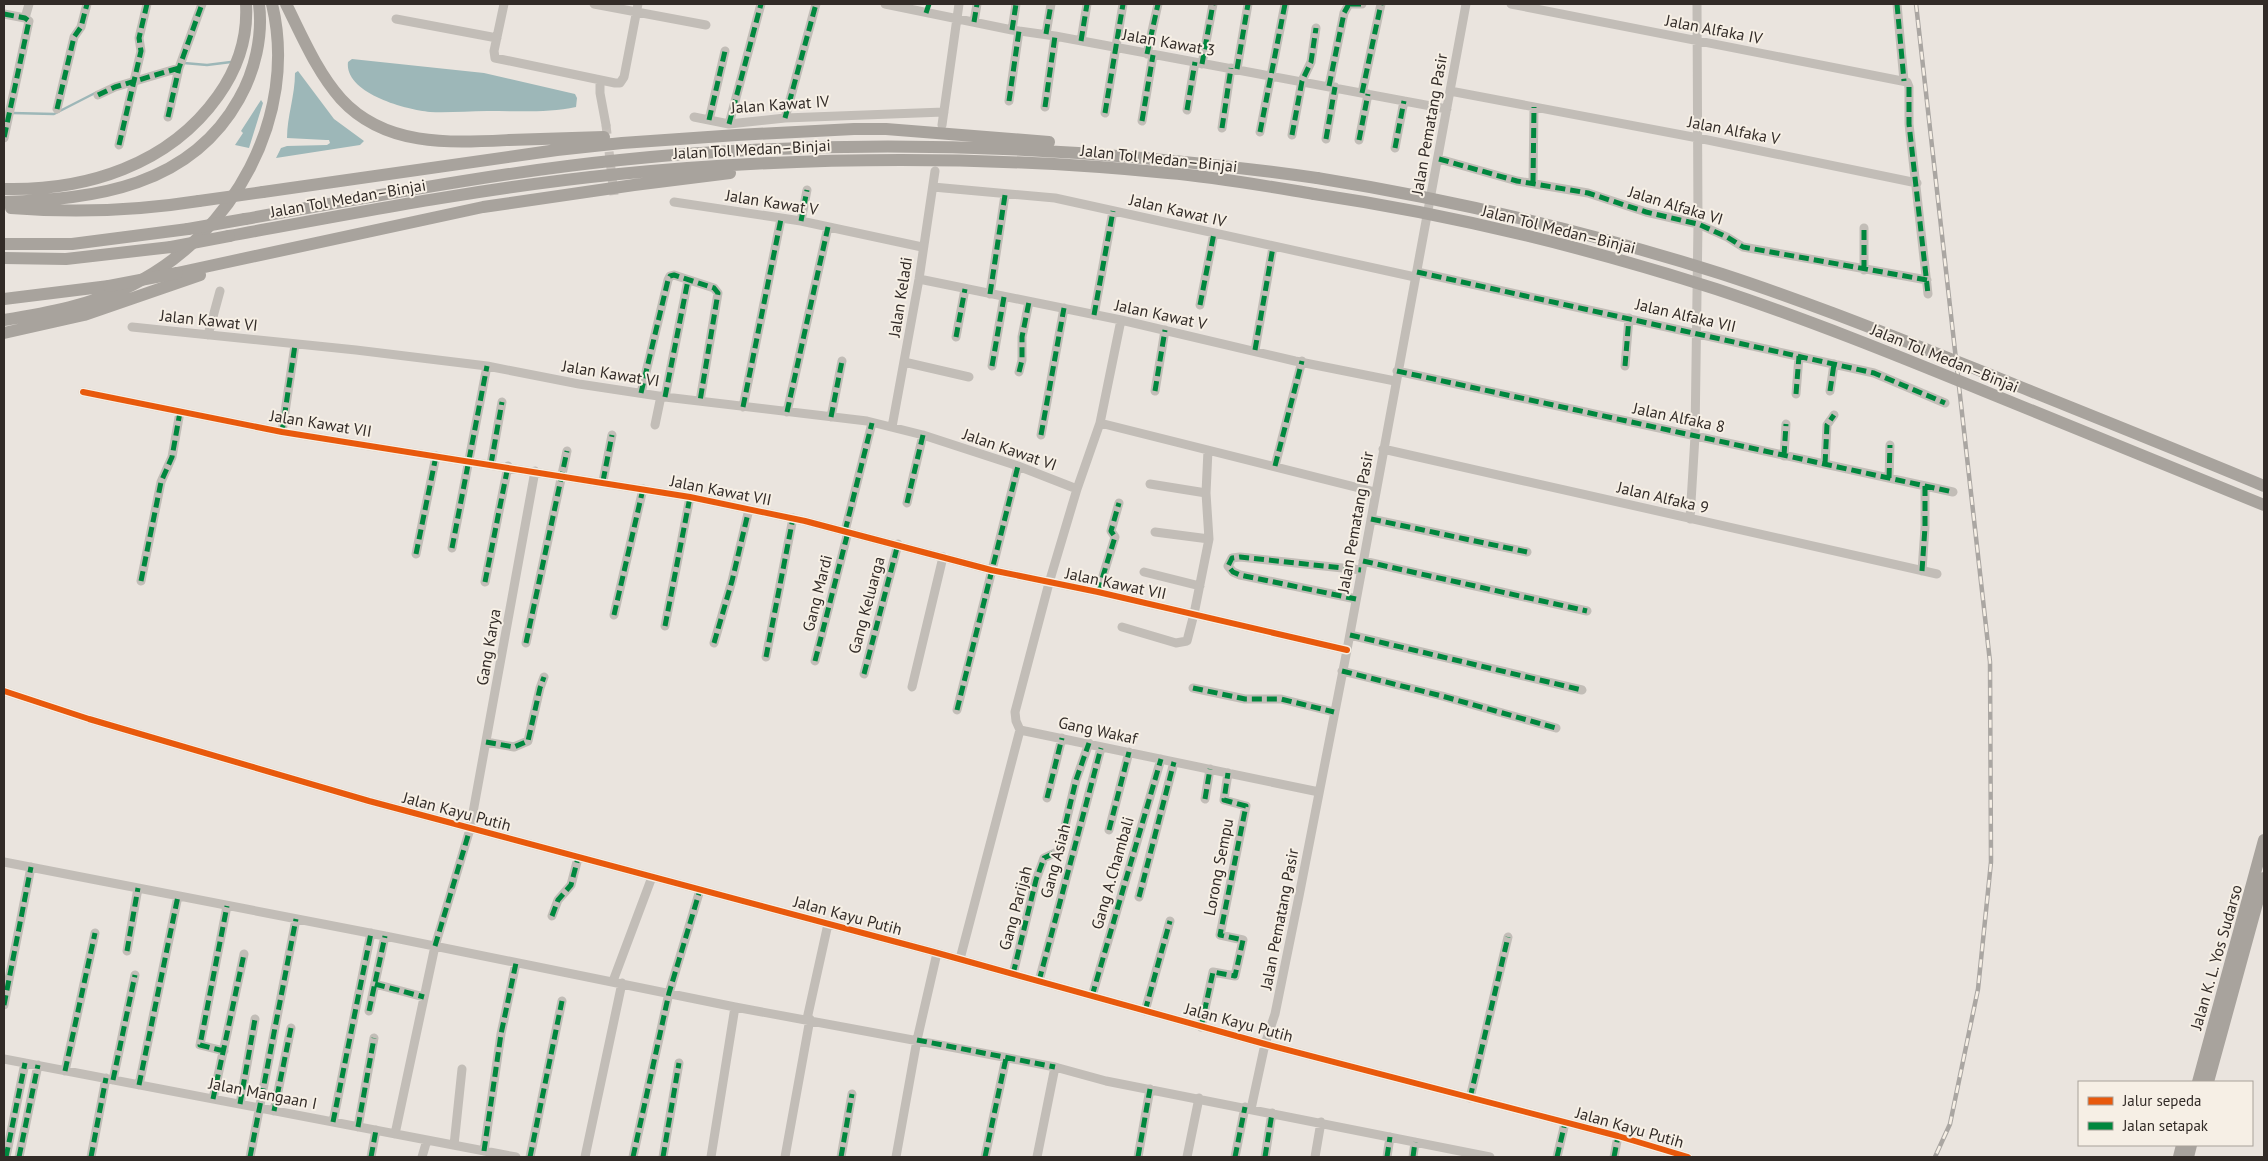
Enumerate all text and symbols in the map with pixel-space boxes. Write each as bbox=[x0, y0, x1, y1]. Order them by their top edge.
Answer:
street label: Jalan Alfaka IV bbox=[1663, 10, 1765, 48]
street label: Jalan Kawat 3 bbox=[1120, 24, 1217, 60]
street label: Jalan Pematang Pasir bbox=[1407, 51, 1451, 197]
street label: Jalan Kawat IV bbox=[729, 91, 831, 117]
street label: Jalan Alfaka V bbox=[1685, 111, 1783, 149]
street label: Jalan Tol Medan–Binjai bbox=[672, 135, 831, 163]
street label: Jalan Tol Medan–Binjai bbox=[1079, 140, 1238, 176]
street label: Jalan Tol Medan–Binjai bbox=[268, 174, 427, 222]
street label: Jalan Alfaka VI bbox=[1625, 181, 1726, 229]
street label: Jalan Kawat V bbox=[723, 185, 821, 219]
street label: Jalan Kawat IV bbox=[1127, 189, 1229, 231]
street label: Jalan Tol Medan–Binjai bbox=[1479, 200, 1638, 258]
street label: Jalan Keladi bbox=[884, 256, 916, 339]
street label: Jalan Alfaka VII bbox=[1633, 293, 1738, 336]
street label: Jalan Kawat V bbox=[1112, 294, 1210, 334]
street label: Jalan Kawat VI bbox=[158, 305, 259, 335]
street label: Jalan Tol Medan–Binjai bbox=[1867, 319, 2022, 397]
street label: Jalan Kawat VI bbox=[560, 355, 661, 391]
street label: Jalan Alfaka 8 bbox=[1630, 397, 1727, 436]
street label: Jalan Kawat VII bbox=[268, 405, 373, 441]
street label: Jalan Kawat VI bbox=[959, 423, 1060, 474]
street label: Jalan Pematang Pasir bbox=[1333, 449, 1377, 595]
street label: Jalan Kawat VII bbox=[668, 470, 773, 510]
street label: Jalan Alfaka 9 bbox=[1614, 477, 1711, 517]
street label: Gang Mardi bbox=[798, 553, 836, 633]
street label: Gang Keluarga bbox=[843, 554, 889, 656]
street label: Jalan Kawat VII bbox=[1063, 562, 1168, 603]
street label: Gang Karya bbox=[471, 607, 505, 687]
street label: Gang Wakaf bbox=[1057, 712, 1140, 748]
street label: Jalan Kayu Putih bbox=[400, 787, 513, 835]
street label: Gang A.Chambali bbox=[1086, 814, 1138, 932]
street label: Lorong Sempu bbox=[1199, 817, 1237, 917]
street label: Gang Asiah bbox=[1036, 822, 1074, 900]
street label: Jalan Pematang Pasir bbox=[1255, 846, 1303, 992]
street label: Gang Parijah bbox=[994, 864, 1036, 952]
street label: Jalan K. L. Yos Sudarso bbox=[2185, 882, 2246, 1033]
street label: Jalan Kayu Putih bbox=[791, 891, 904, 939]
street label: Jalan Kayu Putih bbox=[1182, 998, 1295, 1046]
street label: Jalan Mangaan I bbox=[206, 1073, 319, 1113]
legend bbox=[2078, 1081, 2253, 1146]
text: Jalur sepeda bbox=[2122, 1091, 2202, 1110]
street label: Jalan Kayu Putih bbox=[1573, 1102, 1686, 1152]
text: Jalan setapak bbox=[2122, 1116, 2209, 1135]

